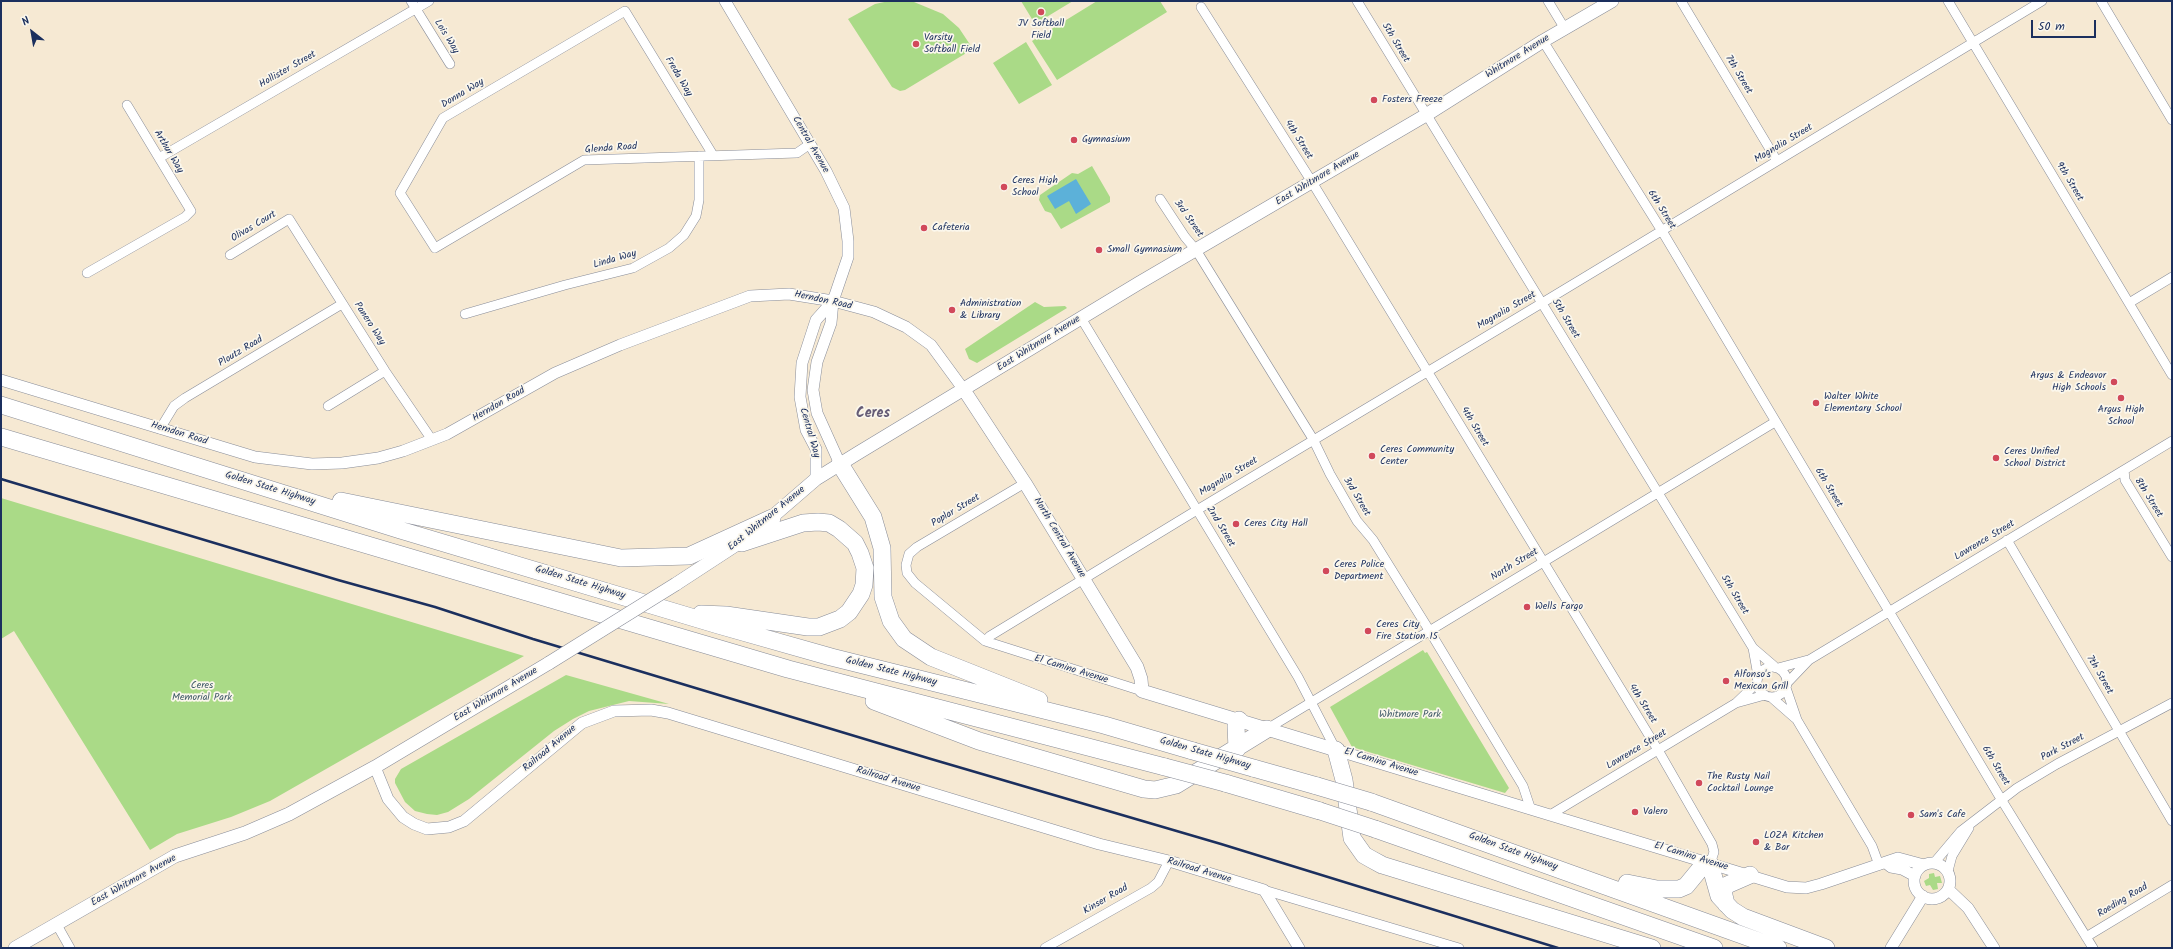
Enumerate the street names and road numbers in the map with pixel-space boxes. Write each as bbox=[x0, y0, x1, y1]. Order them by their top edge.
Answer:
street label: Lois Way bbox=[431, 18, 461, 56]
street label: 5th Street bbox=[1379, 21, 1411, 65]
street label: Whitmore Avenue bbox=[1484, 33, 1552, 81]
street label: Hollister Street bbox=[257, 49, 319, 91]
street label: 7th Street bbox=[1722, 53, 1754, 97]
street label: Freda Way bbox=[662, 55, 694, 99]
street label: Donna Way bbox=[440, 77, 486, 111]
street label: Central Avenue bbox=[789, 114, 831, 176]
street label: 4th Street bbox=[1281, 118, 1315, 162]
street label: Magnolia Street bbox=[1753, 122, 1815, 166]
street label: Arthur Way bbox=[151, 128, 185, 176]
street label: Glenda Road bbox=[585, 141, 637, 157]
street label: East Whitmore Avenue bbox=[1274, 149, 1362, 209]
street label: 9th Street bbox=[2053, 160, 2085, 204]
street label: 6th Street bbox=[1644, 188, 1678, 232]
street label: 3rd Street bbox=[1171, 198, 1205, 240]
street label: Olivas Court bbox=[229, 209, 279, 245]
street label: Linda Way bbox=[592, 248, 638, 272]
street label: Herndon Road bbox=[793, 289, 853, 313]
street label: Magnolia Street bbox=[1475, 289, 1539, 333]
street label: 5th Street bbox=[1549, 297, 1581, 341]
street label: Panero Way bbox=[351, 300, 387, 348]
street label: East Whitmore Avenue bbox=[995, 314, 1083, 374]
street label: Ploutz Road bbox=[217, 334, 265, 370]
street label: Herndon Road bbox=[471, 385, 527, 425]
street label: 4th Street bbox=[1457, 405, 1491, 449]
street label: Central Way bbox=[796, 407, 822, 459]
street label: Herndon Road bbox=[149, 420, 209, 448]
street label: Magnolia Street bbox=[1198, 455, 1260, 499]
street label: 6th Street bbox=[1811, 466, 1845, 510]
street label: Golden State Highway bbox=[224, 470, 316, 508]
street label: 3rd Street bbox=[1340, 475, 1372, 519]
street label: 8th Street bbox=[2131, 476, 2165, 520]
street label: East Whitmore Avenue bbox=[726, 484, 808, 554]
street label: Poplar Street bbox=[930, 492, 982, 530]
street label: North Central Avenue bbox=[1030, 496, 1088, 580]
street label: 2nd Street bbox=[1203, 504, 1237, 550]
street label: Lawrence Street bbox=[1953, 518, 2017, 564]
street label: North Street bbox=[1489, 546, 1541, 584]
street label: Golden State Highway bbox=[534, 564, 626, 602]
street label: 5th Street bbox=[1718, 573, 1750, 617]
street label: El Camino Avenue bbox=[1033, 653, 1109, 687]
street label: 7th Street bbox=[2083, 653, 2115, 697]
street label: Golden State Highway bbox=[844, 655, 938, 689]
street label: East Whitmore Avenue bbox=[452, 665, 540, 725]
street label: 4th Street bbox=[1625, 682, 1659, 726]
street label: Railroad Avenue bbox=[521, 723, 579, 775]
street label: Lawrence Street bbox=[1605, 727, 1669, 773]
street label: Park Street bbox=[2039, 732, 2087, 764]
street label: Golden State Highway bbox=[1158, 735, 1252, 773]
street label: 6th Street bbox=[1978, 744, 2012, 788]
street label: El Camino Avenue bbox=[1343, 746, 1419, 780]
street label: Railroad Avenue bbox=[855, 765, 921, 795]
street label: Golden State Highway bbox=[1467, 830, 1559, 874]
street label: El Camino Avenue bbox=[1653, 840, 1729, 874]
street label: East Whitmore Avenue bbox=[89, 853, 179, 909]
street label: Railroad Avenue bbox=[1166, 856, 1232, 886]
street label: Roeding Road bbox=[2096, 881, 2150, 921]
street label: Kinser Road bbox=[1081, 882, 1131, 918]

